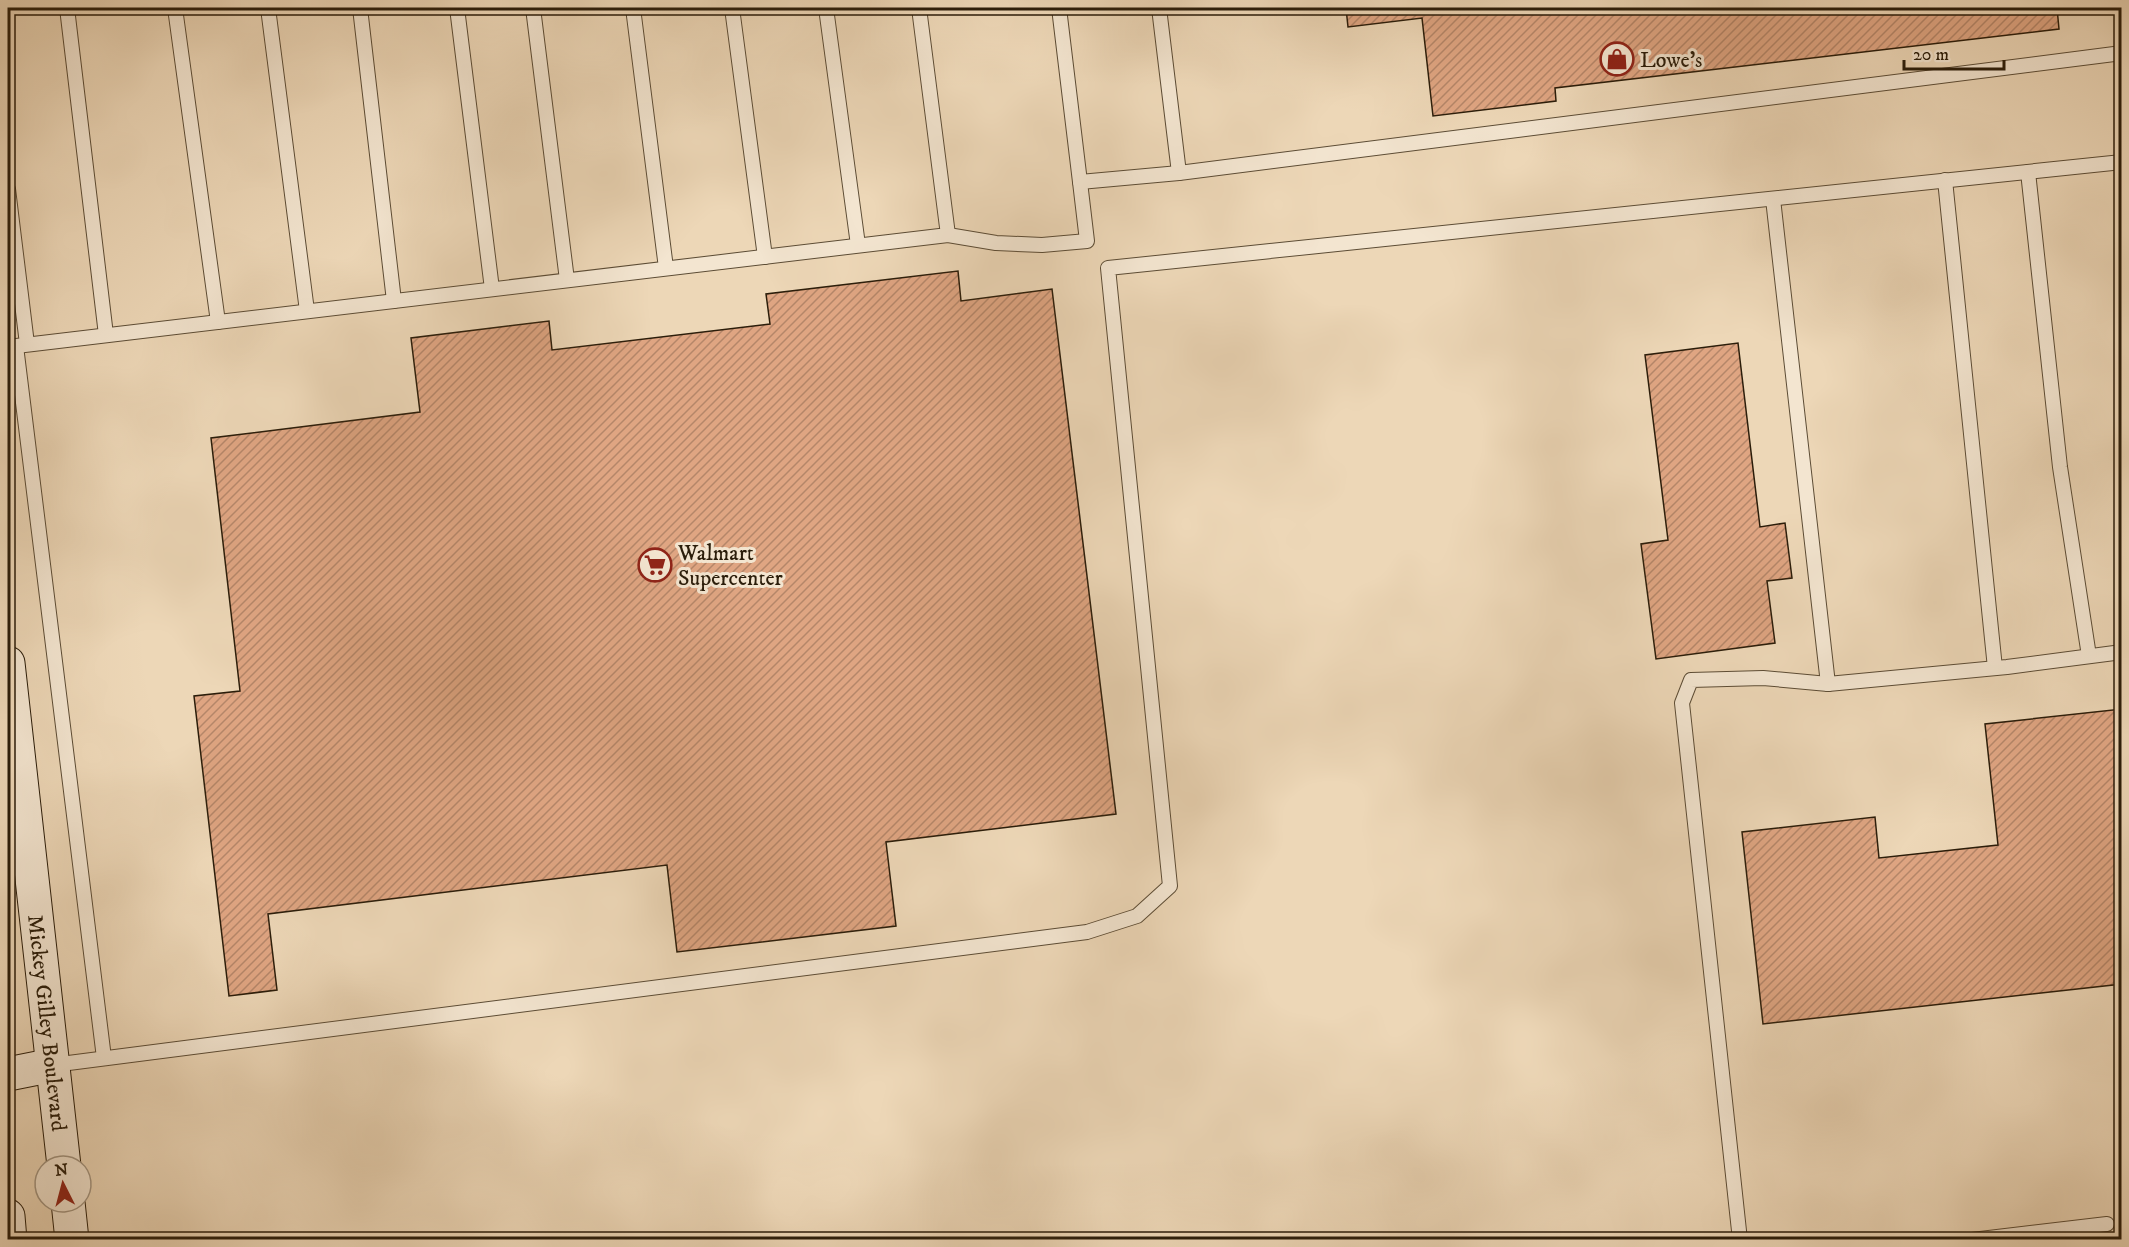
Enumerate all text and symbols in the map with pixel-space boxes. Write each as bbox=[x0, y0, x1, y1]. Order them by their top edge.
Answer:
scale bar bbox=[1904, 33, 2004, 71]
shop icon: Lowe's bbox=[1599, 41, 1635, 77]
text: 20 m bbox=[1913, 44, 1949, 66]
place label: Lowe's bbox=[1640, 47, 1702, 74]
place label: Walmart Supercenter bbox=[677, 540, 784, 592]
supermarket icon: Walmart Supercenter bbox=[637, 547, 673, 583]
street label: Mickey Gilley Boulevard bbox=[21, 913, 72, 1133]
north arrow bbox=[33, 1154, 93, 1214]
text: N bbox=[54, 1159, 69, 1181]

